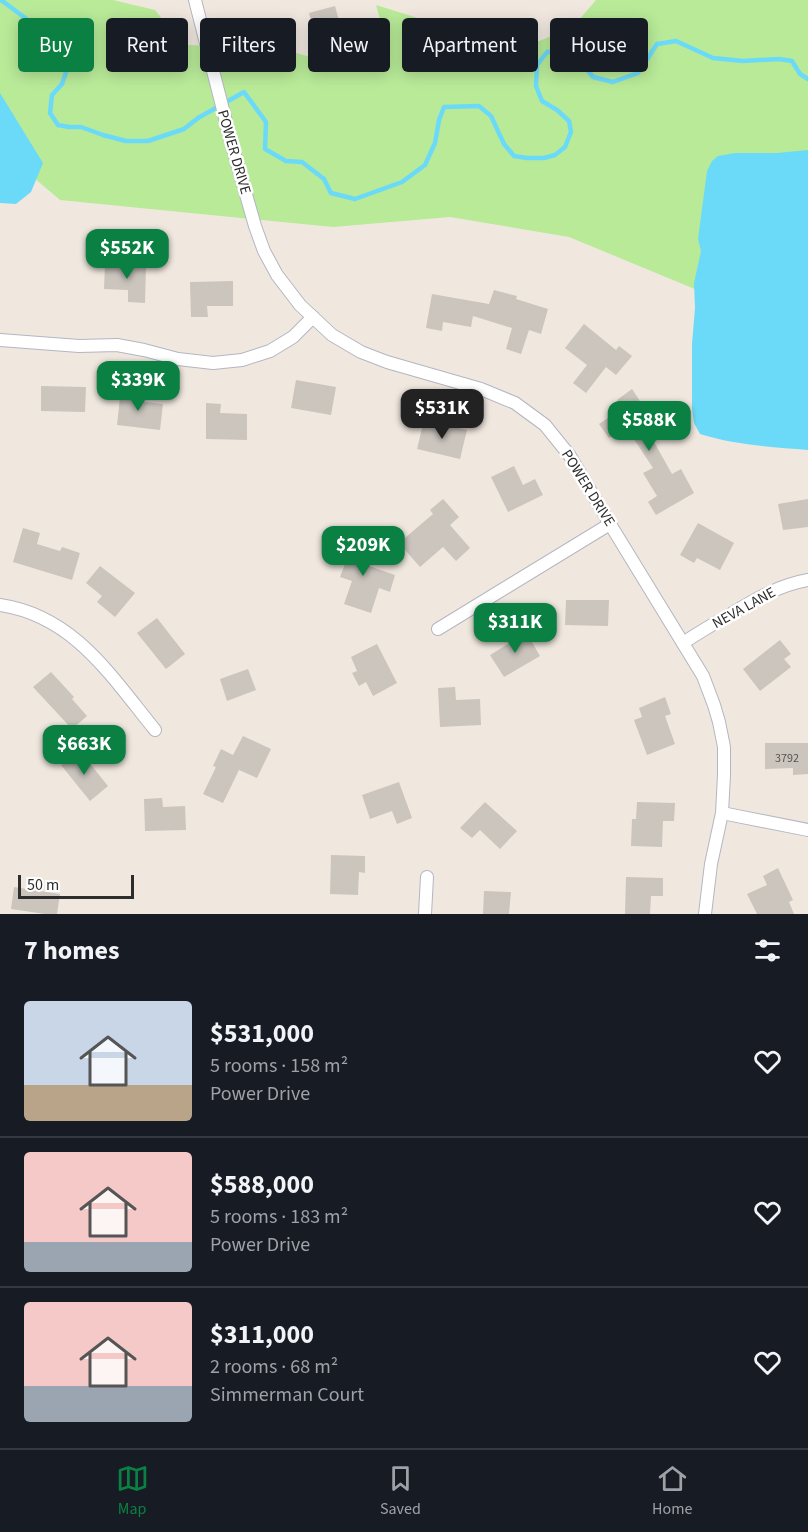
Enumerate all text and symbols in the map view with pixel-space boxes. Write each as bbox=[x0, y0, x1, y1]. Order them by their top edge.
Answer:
chip: Buy bbox=[18, 18, 94, 72]
chip: Rent bbox=[106, 18, 188, 72]
chip: Filters bbox=[200, 18, 296, 72]
chip: New bbox=[308, 18, 390, 72]
chip: Apartment bbox=[402, 18, 538, 72]
chip: House bbox=[550, 18, 648, 72]
street label: POWER DRIVE bbox=[212, 107, 256, 197]
pin: $552K bbox=[85, 229, 169, 280]
text: $552K bbox=[100, 234, 154, 262]
pin: $339K bbox=[96, 361, 180, 412]
text: $339K bbox=[111, 366, 165, 394]
pin: $531K bbox=[400, 389, 484, 440]
text: $531K bbox=[415, 394, 469, 422]
pin: $588K bbox=[607, 401, 691, 452]
text: $588K bbox=[622, 406, 676, 434]
street label: POWER DRIVE bbox=[556, 446, 620, 531]
pin: $209K bbox=[321, 526, 405, 577]
text: $209K bbox=[336, 531, 390, 559]
street label: NEVA LANE bbox=[709, 582, 779, 634]
pin: $311K bbox=[473, 603, 557, 654]
text: $311K bbox=[488, 608, 542, 636]
pin: $663K bbox=[42, 725, 126, 776]
text: $663K bbox=[57, 730, 111, 758]
house number: 3792 bbox=[775, 750, 799, 767]
scale bar bbox=[18, 872, 134, 900]
text: 50 m bbox=[27, 874, 59, 896]
text: 7 homes bbox=[24, 932, 119, 969]
icon: filters bbox=[751, 934, 784, 967]
text: $531,000 bbox=[210, 1015, 314, 1052]
icon: home bbox=[72, 1025, 144, 1097]
icon: heart bbox=[751, 1045, 784, 1078]
text: 5 rooms · 158 m² bbox=[210, 1052, 348, 1080]
text: Power Drive bbox=[210, 1080, 310, 1108]
text: $588,000 bbox=[210, 1166, 314, 1203]
icon: home bbox=[72, 1176, 144, 1248]
icon: heart bbox=[751, 1196, 784, 1229]
text: 5 rooms · 183 m² bbox=[210, 1203, 348, 1231]
text: Power Drive bbox=[210, 1231, 310, 1259]
text: $311,000 bbox=[210, 1316, 314, 1353]
icon: home bbox=[72, 1326, 144, 1398]
icon: heart bbox=[751, 1346, 784, 1379]
text: 2 rooms · 68 m² bbox=[210, 1353, 338, 1381]
text: Simmerman Court bbox=[210, 1381, 364, 1409]
tab: Map bbox=[116, 1462, 149, 1520]
tab: Saved bbox=[380, 1462, 421, 1520]
tab: Home bbox=[652, 1462, 692, 1520]

